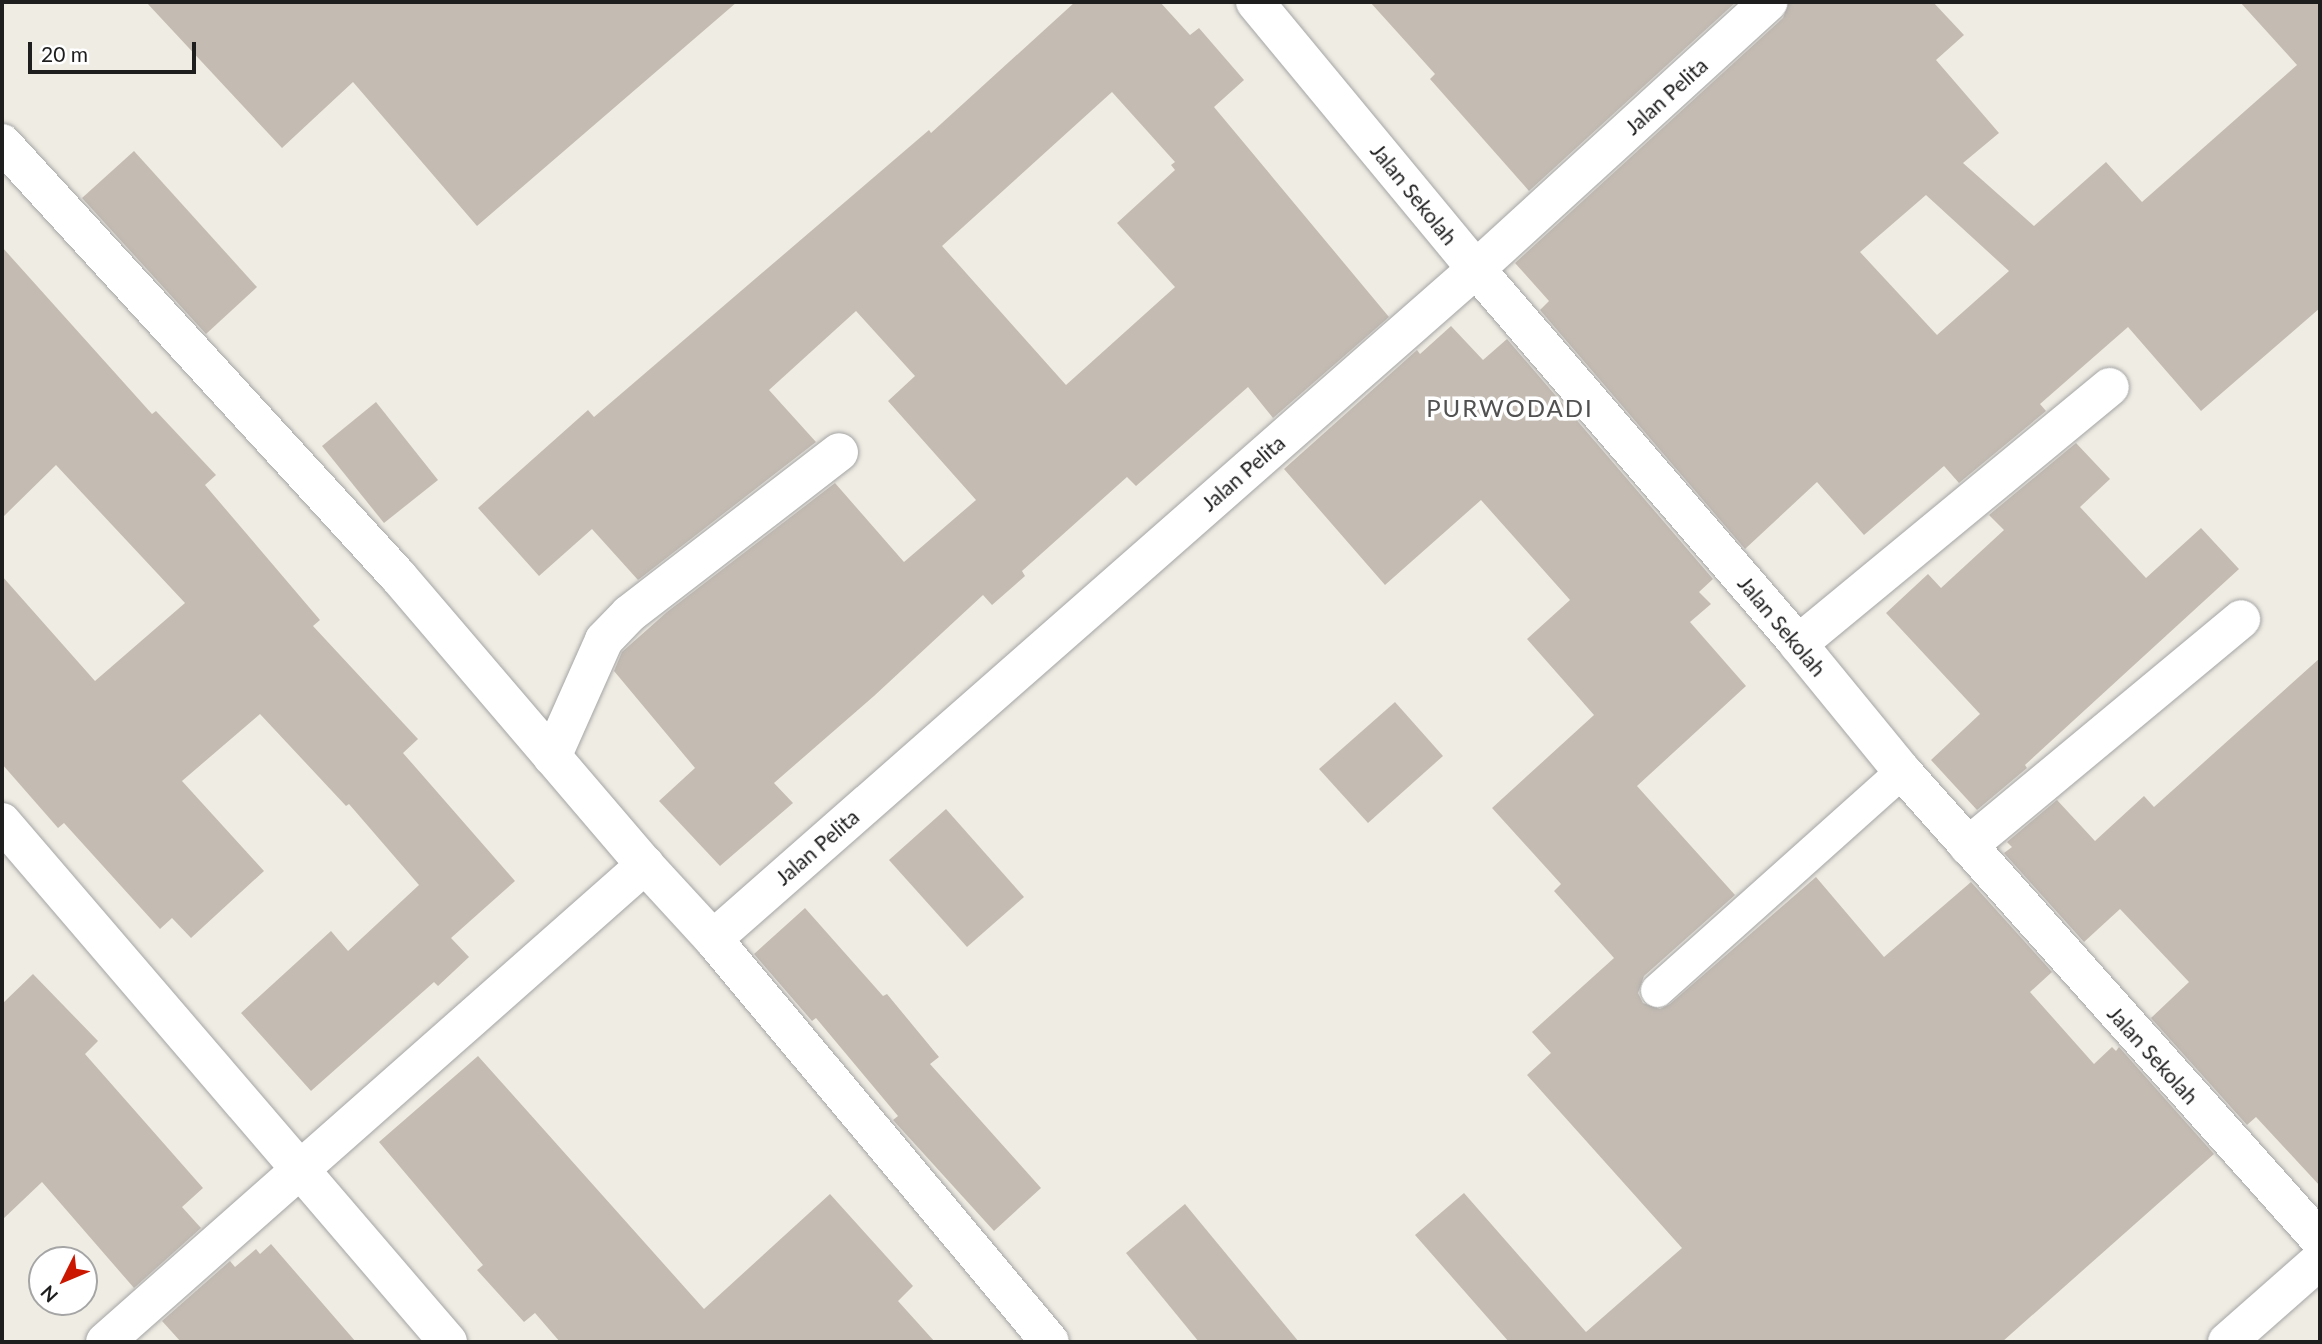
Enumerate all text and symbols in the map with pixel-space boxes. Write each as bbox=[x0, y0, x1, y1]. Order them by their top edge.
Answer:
scale bar bbox=[32, 28, 200, 72]
text: 20 m bbox=[41, 41, 88, 66]
street label: Jalan Pelita bbox=[1619, 52, 1713, 140]
street label: Jalan Sekolah bbox=[1366, 138, 1462, 250]
district label: PURWODADI bbox=[1427, 394, 1593, 422]
street label: Jalan Pelita bbox=[1196, 430, 1290, 516]
street label: Jalan Sekolah bbox=[1733, 571, 1831, 681]
street label: Jalan Pelita bbox=[770, 804, 864, 890]
street label: Jalan Sekolah bbox=[2103, 1001, 2203, 1109]
north arrow bbox=[28, 1246, 98, 1316]
text: N bbox=[35, 1281, 62, 1308]

